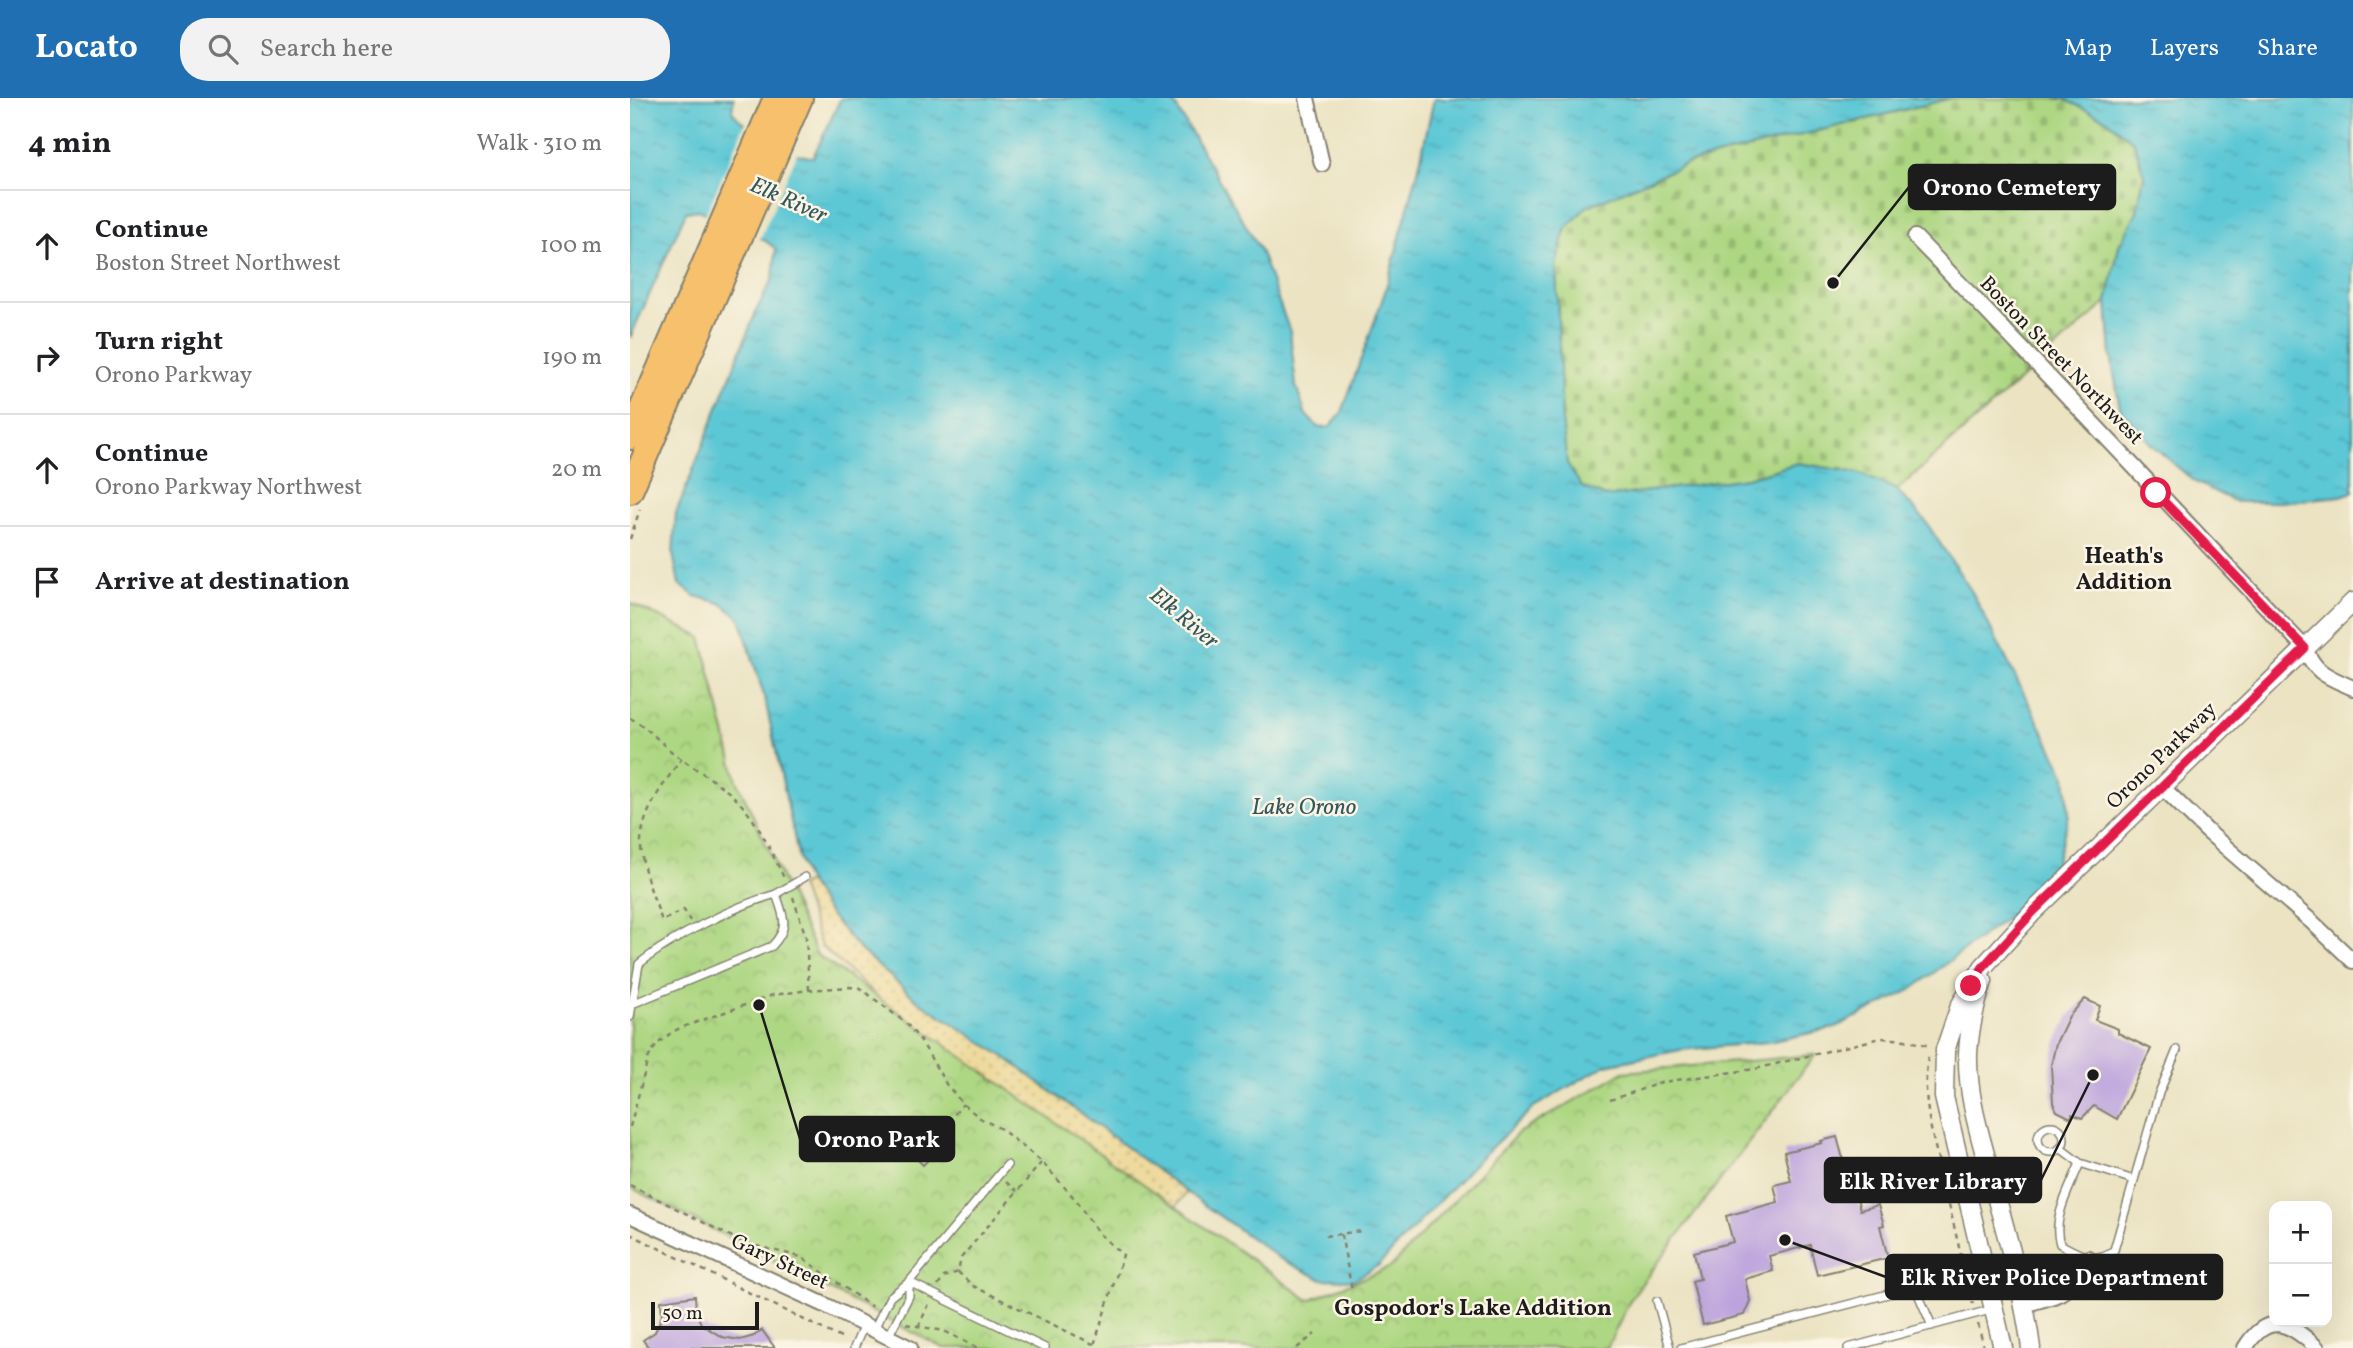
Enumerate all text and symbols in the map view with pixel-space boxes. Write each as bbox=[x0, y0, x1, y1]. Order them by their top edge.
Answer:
search box bbox=[180, 18, 670, 81]
text: Locato bbox=[35, 26, 138, 72]
icon: search bbox=[204, 30, 242, 68]
text: Search here bbox=[260, 31, 393, 67]
text: Map bbox=[2064, 32, 2112, 66]
text: Layers bbox=[2150, 32, 2219, 66]
text: Share bbox=[2257, 32, 2318, 66]
text: 4 min bbox=[28, 123, 112, 165]
text: Walk · 310 m bbox=[476, 128, 602, 160]
callout: Orono Cemetery bbox=[1909, 165, 2115, 209]
water label: Elk River bbox=[744, 170, 832, 232]
text: Orono Cemetery bbox=[1923, 173, 2101, 205]
text: Continue bbox=[95, 212, 208, 248]
icon: ahead bbox=[28, 227, 66, 265]
text: 100 m bbox=[540, 230, 602, 262]
text: Boston Street Northwest bbox=[95, 248, 341, 280]
street label: Boston Street Northwest bbox=[1973, 270, 2149, 452]
text: Turn right bbox=[95, 324, 223, 360]
icon: right bbox=[28, 339, 66, 377]
text: 190 m bbox=[542, 342, 602, 374]
text: Orono Parkway bbox=[95, 360, 252, 392]
text: Continue bbox=[95, 436, 208, 472]
icon: ahead bbox=[28, 451, 66, 489]
text: 20 m bbox=[551, 454, 602, 486]
text: Orono Parkway Northwest bbox=[95, 472, 362, 504]
route start bbox=[2140, 477, 2171, 508]
district label: Heath's Addition bbox=[2076, 541, 2172, 599]
icon: arrive bbox=[28, 563, 66, 601]
text: Arrive at destination bbox=[95, 564, 350, 600]
water label: Elk River bbox=[1142, 580, 1226, 657]
street label: Orono Parkway bbox=[2100, 695, 2224, 816]
water label: Lake Orono bbox=[1252, 792, 1357, 824]
route end bbox=[1955, 970, 1986, 1001]
callout: Orono Park bbox=[800, 1117, 954, 1161]
text: Orono Park bbox=[814, 1125, 940, 1157]
callout: Elk River Library bbox=[1825, 1158, 2041, 1202]
text: Elk River Library bbox=[1839, 1167, 2027, 1199]
map controls bbox=[2269, 1201, 2332, 1327]
button: + bbox=[2269, 1201, 2332, 1264]
street label: Gary Street bbox=[726, 1227, 833, 1298]
callout: Elk River Police Department bbox=[1886, 1255, 2222, 1299]
text: Elk River Police Department bbox=[1900, 1263, 2208, 1295]
button: − bbox=[2269, 1264, 2332, 1327]
district label: Gospodor's Lake Addition bbox=[1334, 1293, 1612, 1325]
scale bar bbox=[651, 1299, 760, 1331]
text: 50 m bbox=[662, 1301, 703, 1327]

